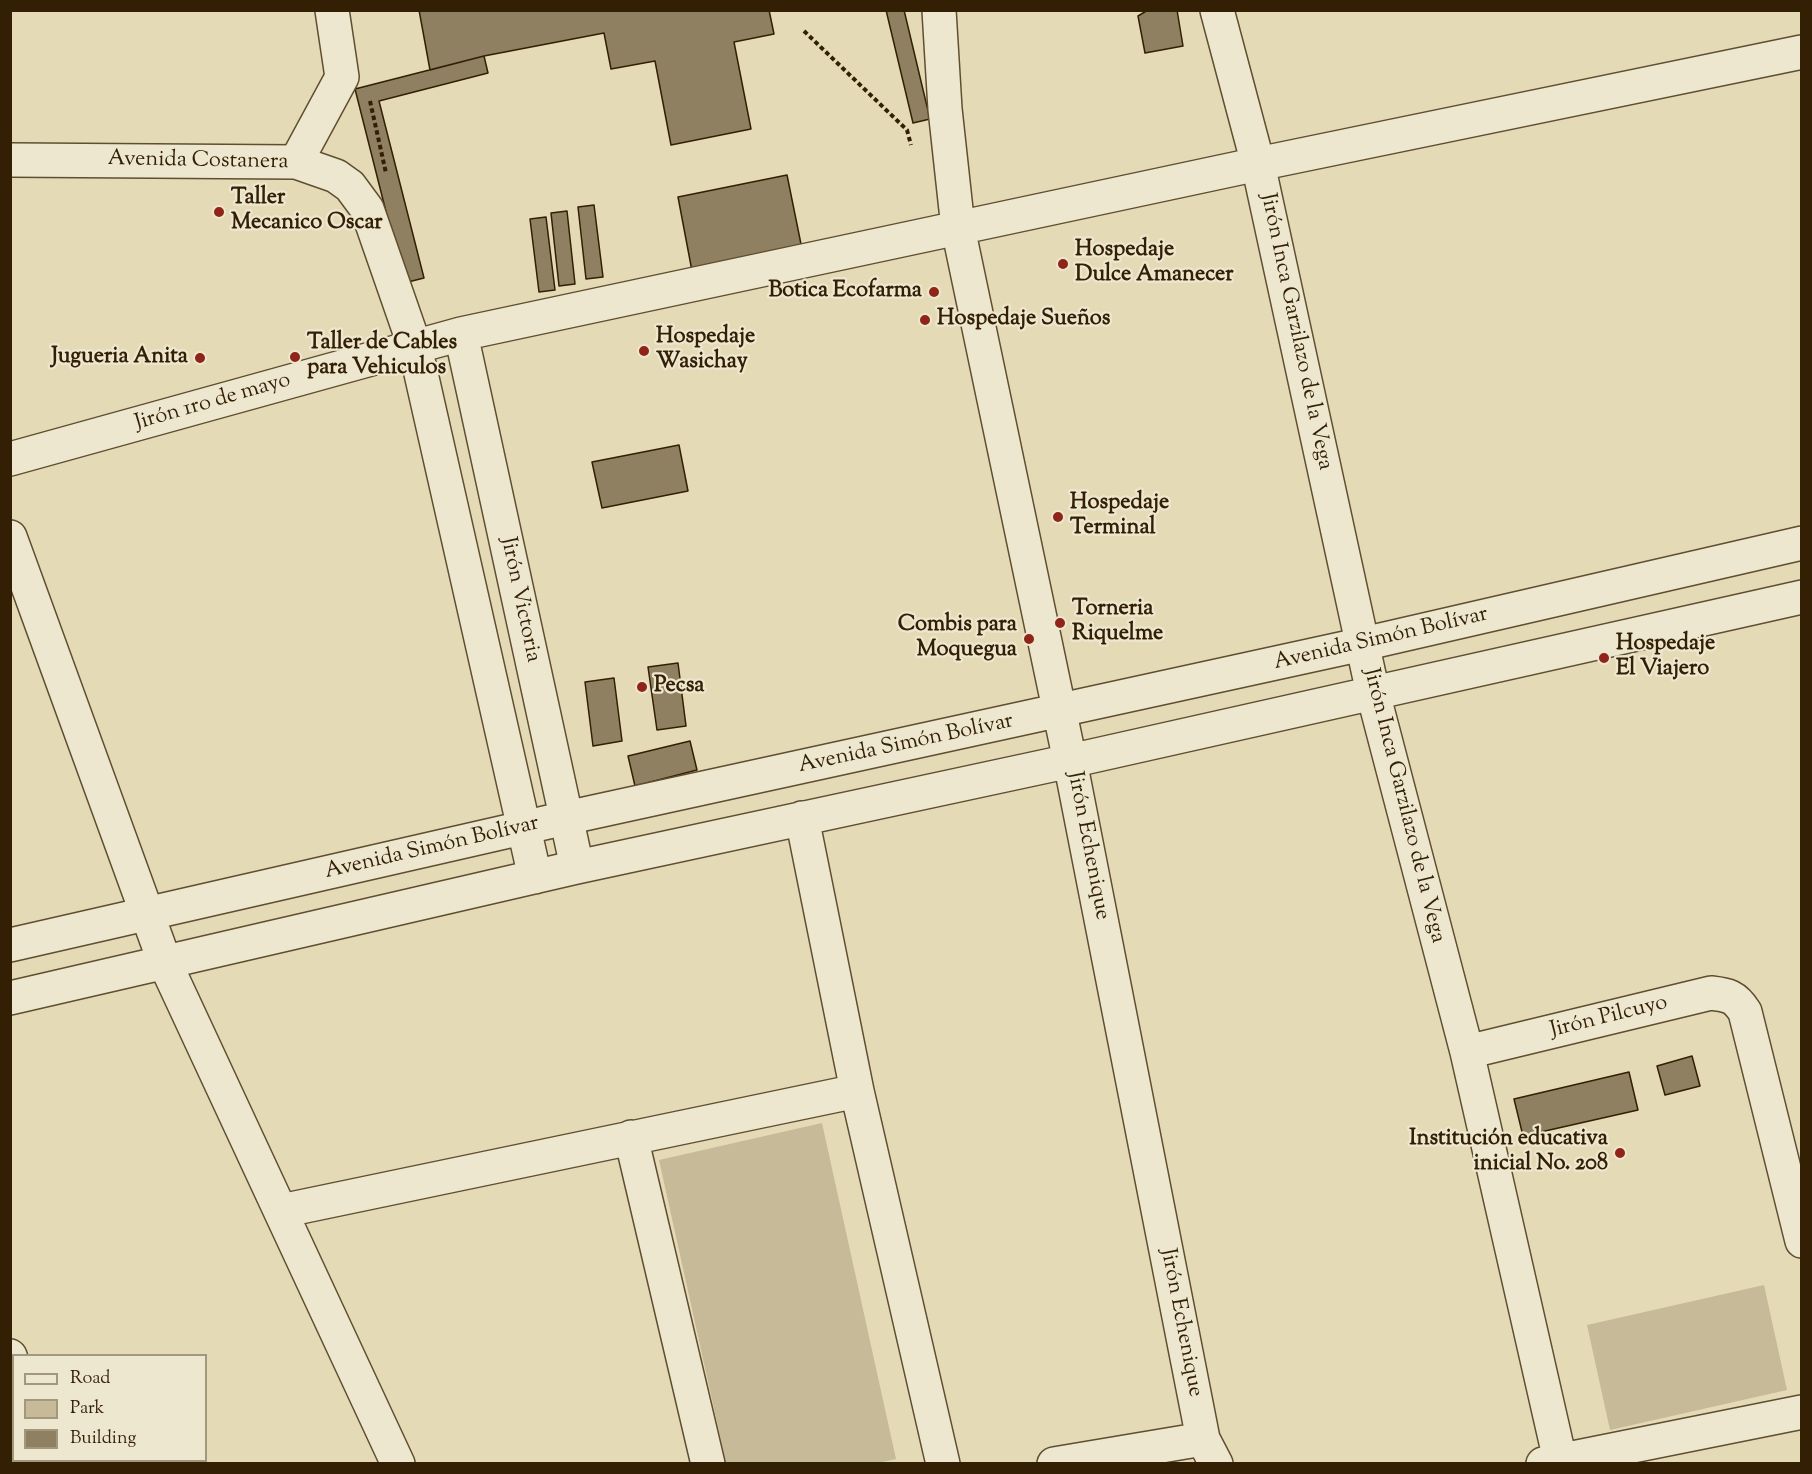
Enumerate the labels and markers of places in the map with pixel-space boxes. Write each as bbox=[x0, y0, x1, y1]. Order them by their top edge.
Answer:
place label: Taller Mecanico Oscar bbox=[231, 186, 382, 237]
marker: Taller Mecanico Oscar bbox=[212, 205, 226, 219]
place label: Hospedaje Dulce Amanecer bbox=[1075, 238, 1234, 290]
marker: Hospedaje Dulce Amanecer bbox=[1056, 257, 1070, 271]
place label: Botica Ecofarma bbox=[769, 279, 922, 305]
marker: Botica Ecofarma bbox=[927, 285, 941, 299]
place label: Hospedaje Sueños bbox=[937, 307, 1110, 333]
marker: Hospedaje Sueños bbox=[918, 313, 932, 327]
place label: Hospedaje Wasichay bbox=[656, 325, 755, 376]
place label: Taller de Cables para Vehiculos bbox=[307, 331, 457, 382]
marker: Hospedaje Wasichay bbox=[637, 344, 651, 358]
place label: Jugueria Anita bbox=[51, 345, 188, 371]
marker: Taller de Cables para Vehiculos bbox=[288, 350, 302, 364]
marker: Jugueria Anita bbox=[193, 351, 207, 365]
place label: Hospedaje Terminal bbox=[1070, 491, 1169, 542]
marker: Hospedaje Terminal bbox=[1051, 510, 1065, 524]
place label: Torneria Riquelme bbox=[1072, 597, 1163, 648]
place label: Combis para Moquegua bbox=[898, 613, 1017, 664]
marker: Torneria Riquelme bbox=[1053, 616, 1067, 630]
marker: Combis para Moquegua bbox=[1022, 632, 1036, 646]
place label: Hospedaje El Viajero bbox=[1616, 632, 1715, 684]
marker: Hospedaje El Viajero bbox=[1597, 651, 1611, 665]
place label: Pecsa bbox=[654, 674, 704, 700]
marker: Pecsa bbox=[635, 680, 649, 694]
place label: Institución educativa inicial No. 208 bbox=[1409, 1127, 1608, 1178]
marker: Institución educativa inicial No. 208 bbox=[1613, 1146, 1627, 1160]

